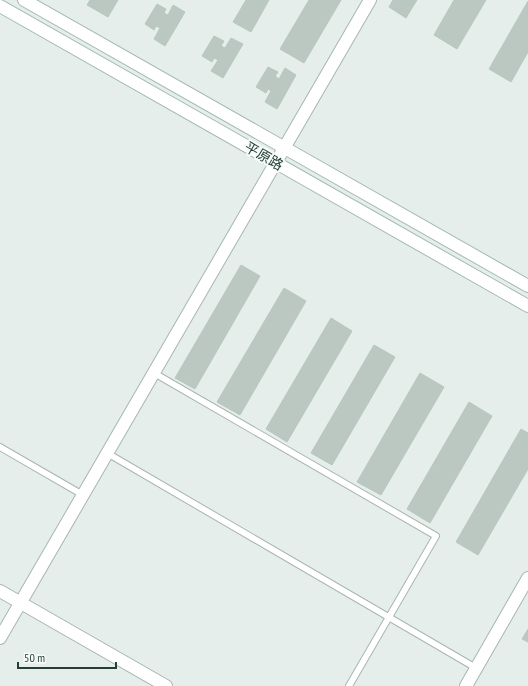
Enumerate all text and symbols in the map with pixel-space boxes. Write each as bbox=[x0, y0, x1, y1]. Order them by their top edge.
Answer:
street label: 平原路 bbox=[241, 138, 287, 174]
scale bar bbox=[18, 644, 116, 670]
text: 50 m bbox=[24, 650, 45, 665]

